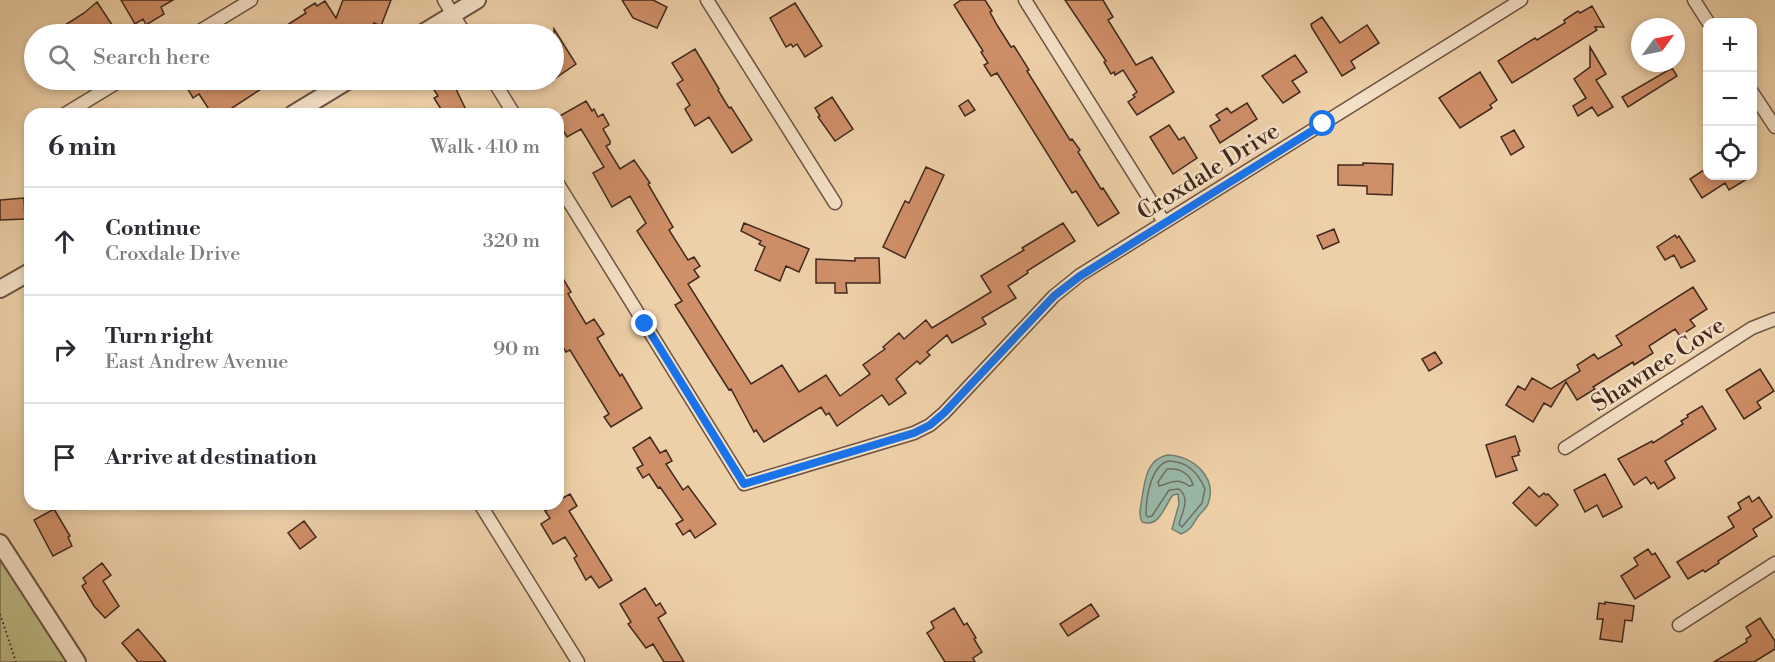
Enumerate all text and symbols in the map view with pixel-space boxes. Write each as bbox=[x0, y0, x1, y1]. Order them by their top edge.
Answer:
north arrow bbox=[1631, 18, 1685, 72]
map controls bbox=[1703, 18, 1757, 180]
button: + bbox=[1703, 18, 1757, 72]
search box bbox=[24, 24, 564, 90]
icon: search bbox=[45, 41, 78, 74]
text: Search here bbox=[93, 44, 210, 71]
button: − bbox=[1703, 72, 1757, 126]
route start bbox=[1309, 110, 1335, 136]
street label: Croxdale Drive bbox=[1132, 116, 1285, 228]
button: locate bbox=[1703, 126, 1757, 180]
text: 6 min bbox=[48, 131, 116, 163]
text: Walk · 410 m bbox=[430, 135, 540, 160]
text: Continue bbox=[105, 215, 201, 242]
icon: ahead bbox=[48, 225, 81, 258]
text: 320 m bbox=[483, 229, 540, 254]
text: Croxdale Drive bbox=[105, 242, 240, 267]
route end bbox=[631, 310, 657, 336]
street label: Shawnee Cove bbox=[1586, 311, 1731, 419]
text: Turn right bbox=[105, 323, 213, 350]
icon: right bbox=[48, 333, 81, 366]
text: 90 m bbox=[493, 337, 540, 362]
text: East Andrew Avenue bbox=[105, 350, 288, 375]
icon: arrive bbox=[48, 441, 81, 474]
text: Arrive at destination bbox=[105, 444, 317, 471]

